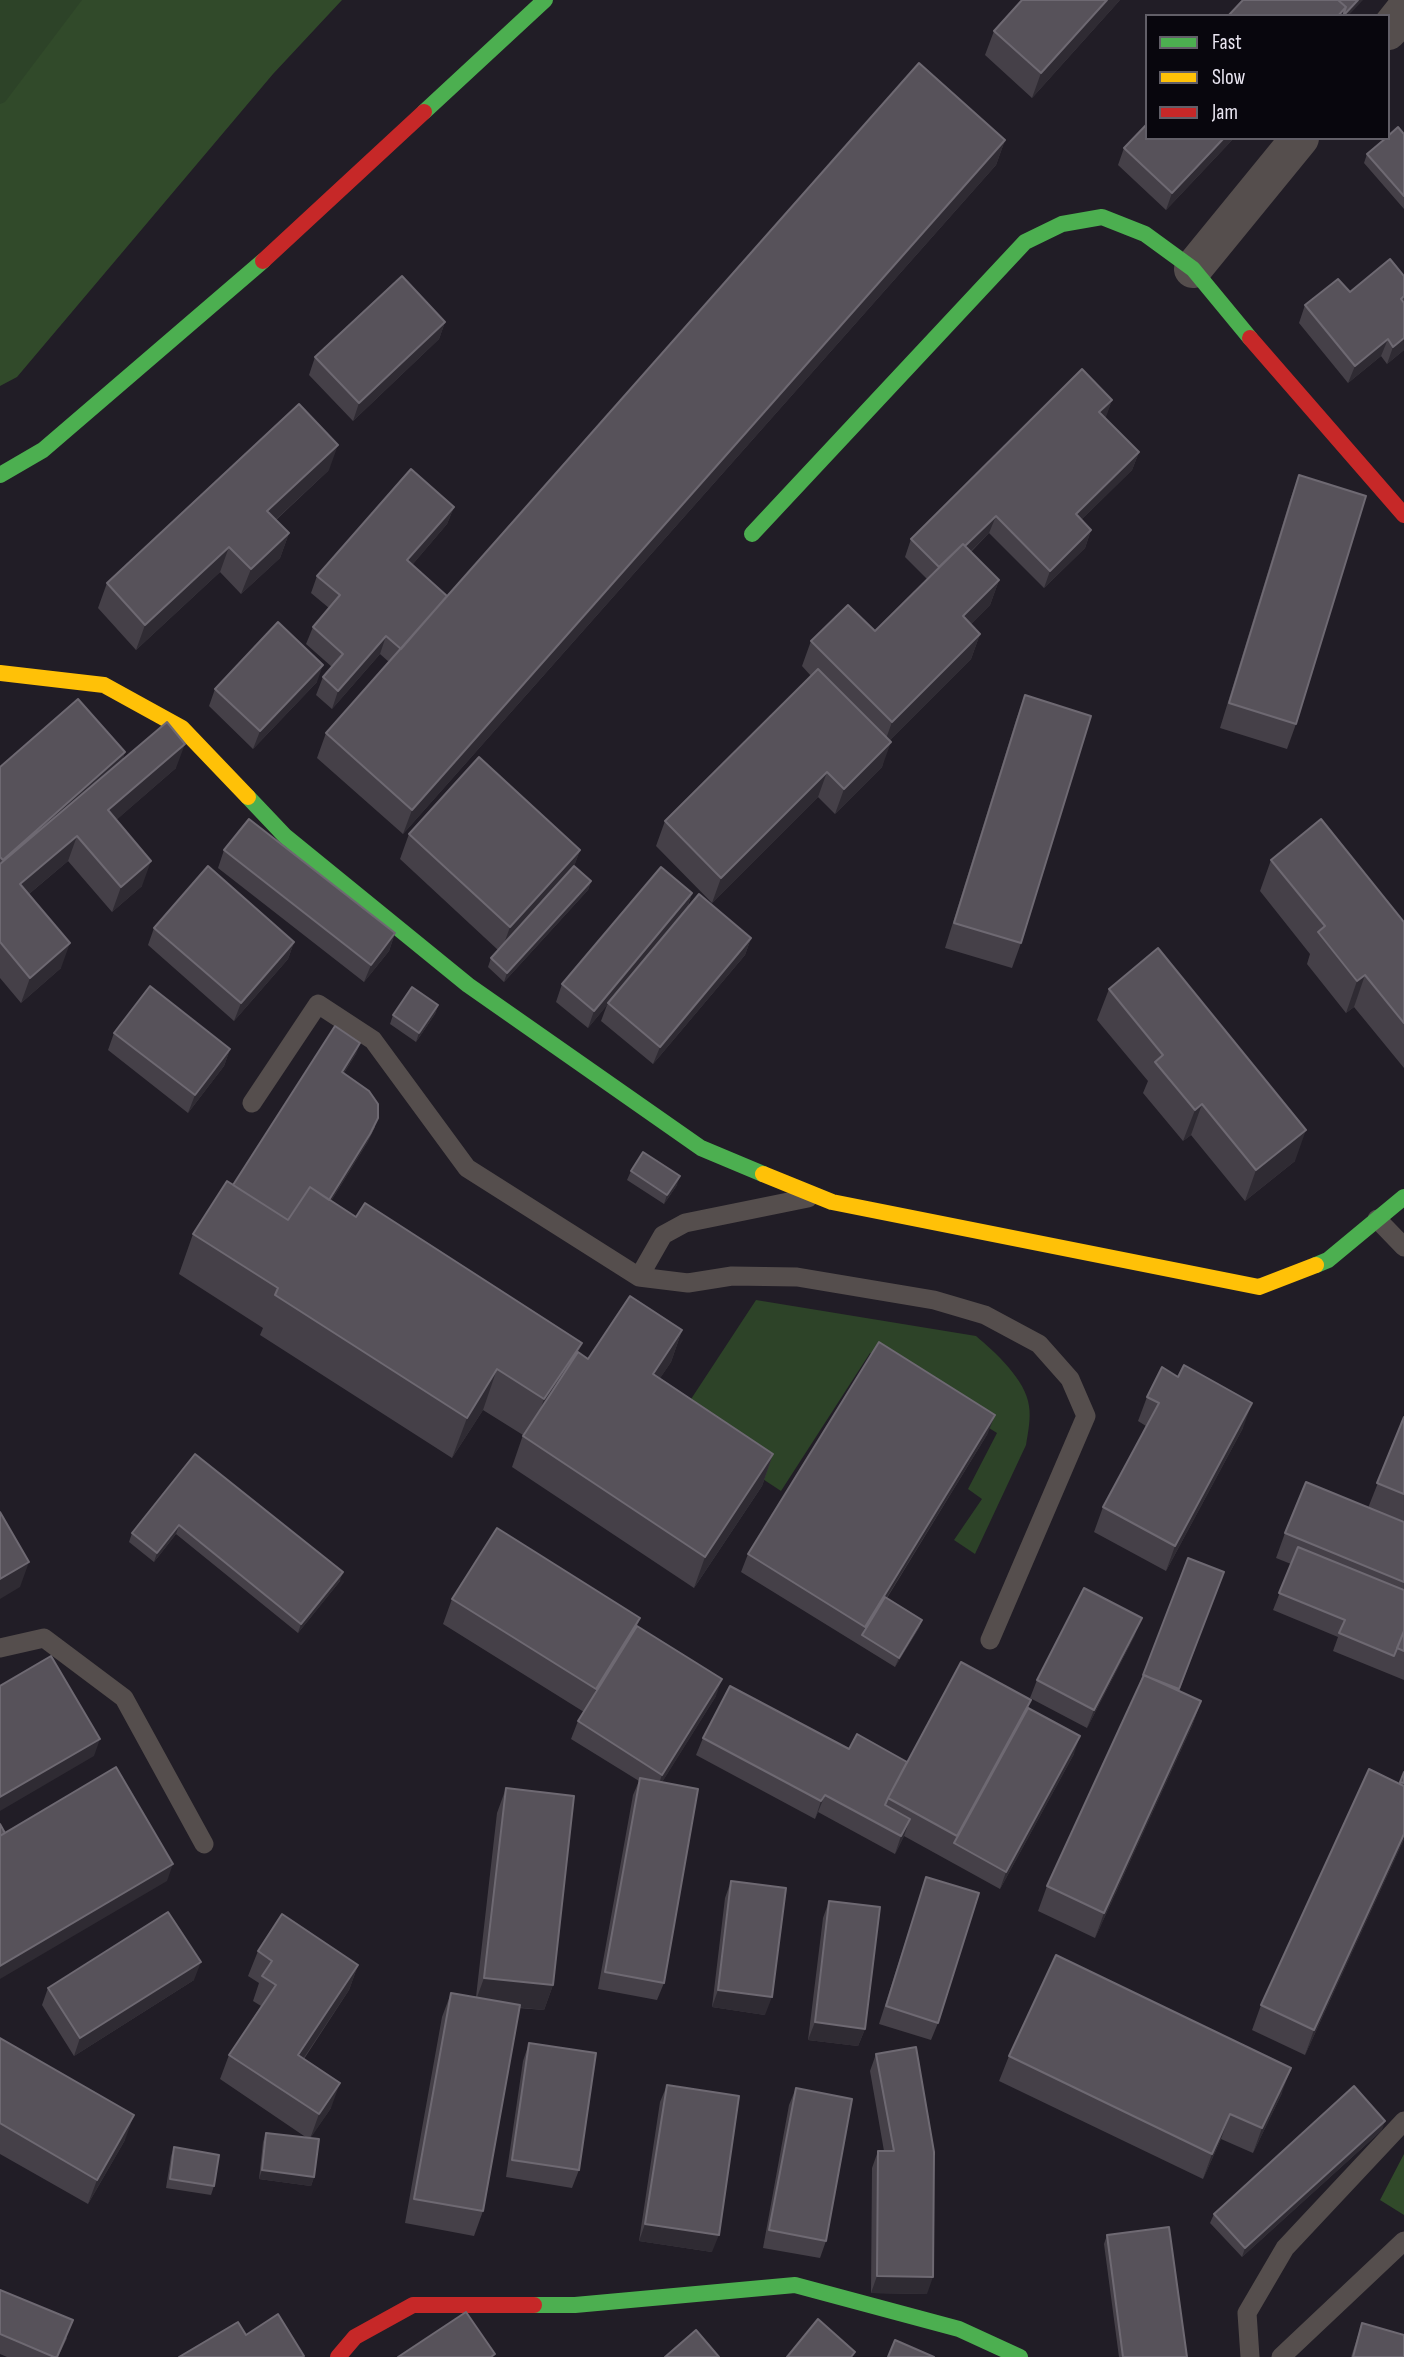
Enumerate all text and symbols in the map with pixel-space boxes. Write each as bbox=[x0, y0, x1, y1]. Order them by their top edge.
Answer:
legend bbox=[1145, 14, 1390, 140]
text: Fast bbox=[1212, 30, 1242, 55]
text: Slow bbox=[1212, 65, 1245, 90]
text: Jam bbox=[1212, 100, 1238, 125]

